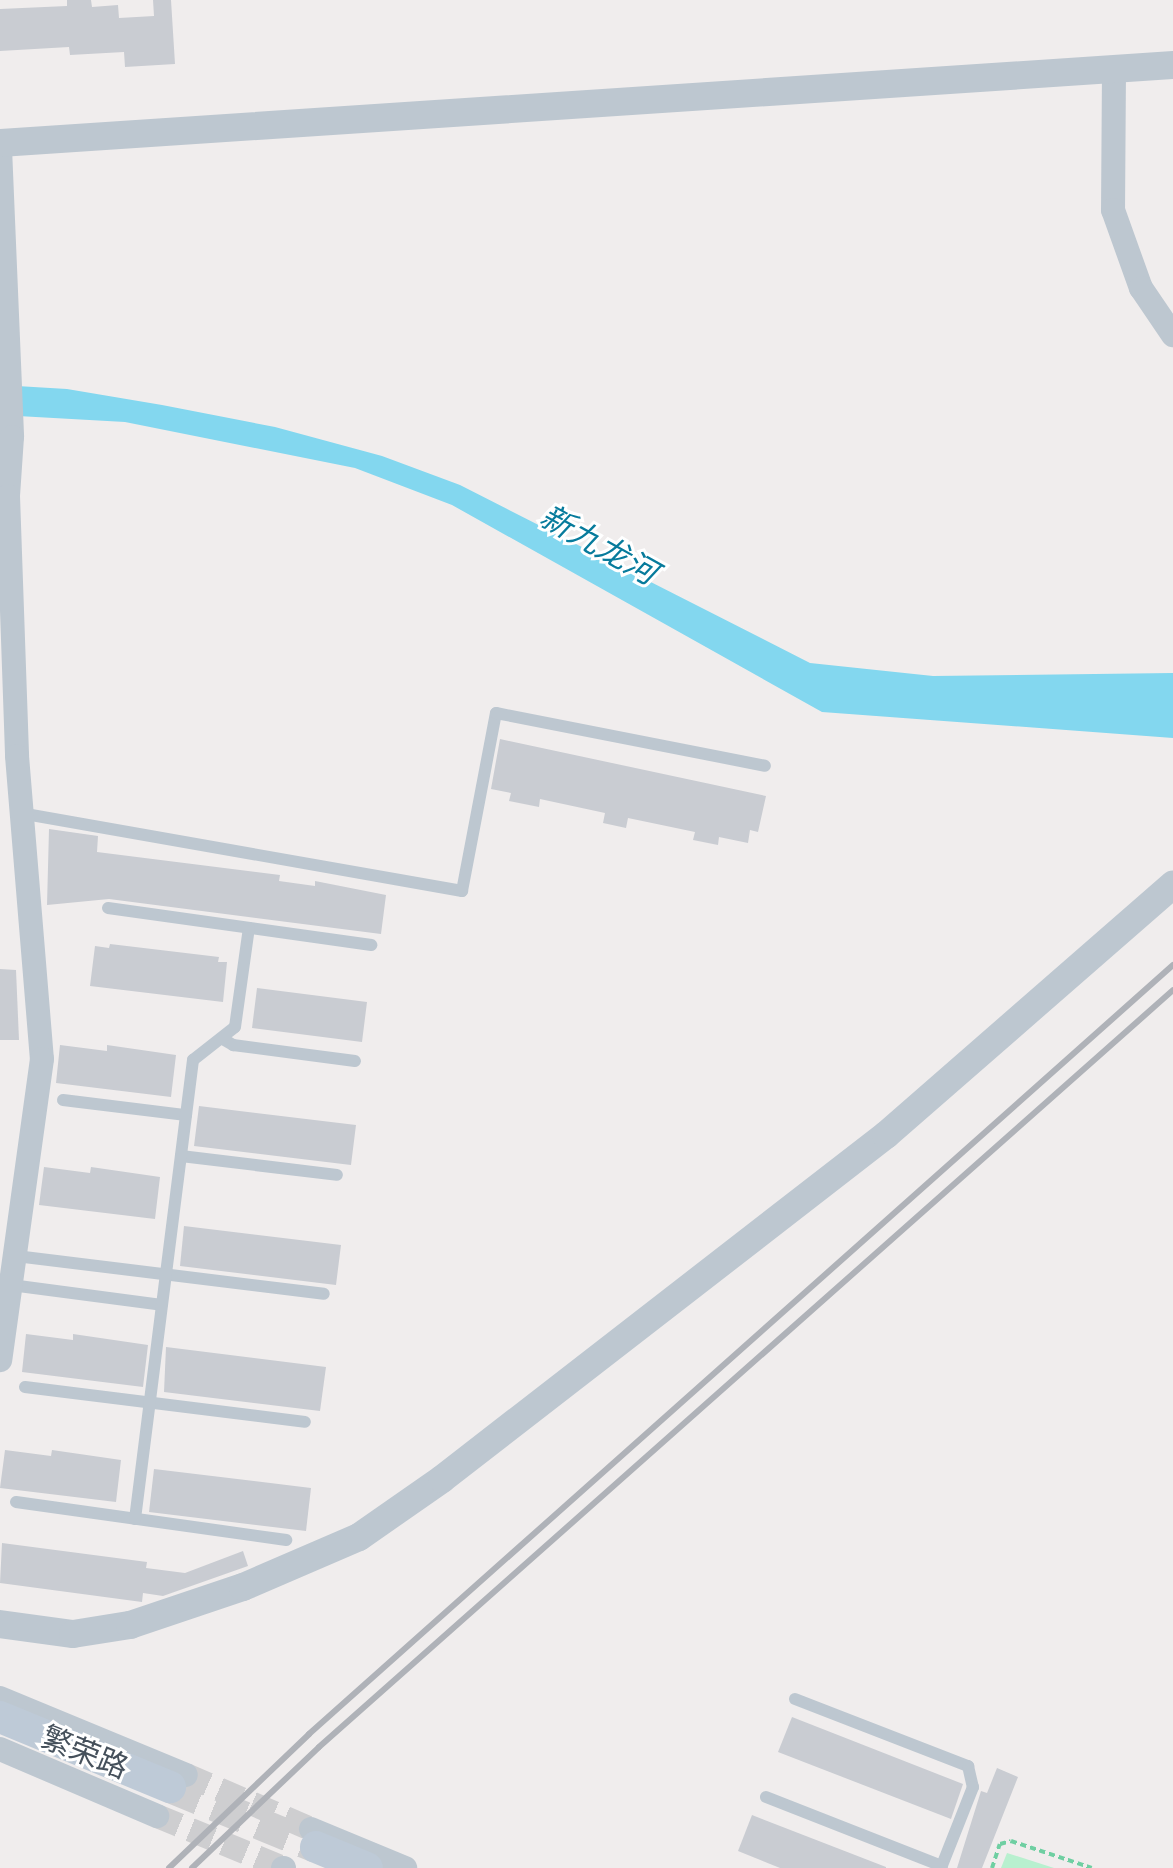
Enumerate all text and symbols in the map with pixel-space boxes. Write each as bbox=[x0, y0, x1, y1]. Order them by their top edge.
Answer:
water label: 新九龙河 bbox=[534, 496, 664, 592]
street label: 繁荣路 bbox=[37, 1718, 133, 1786]

